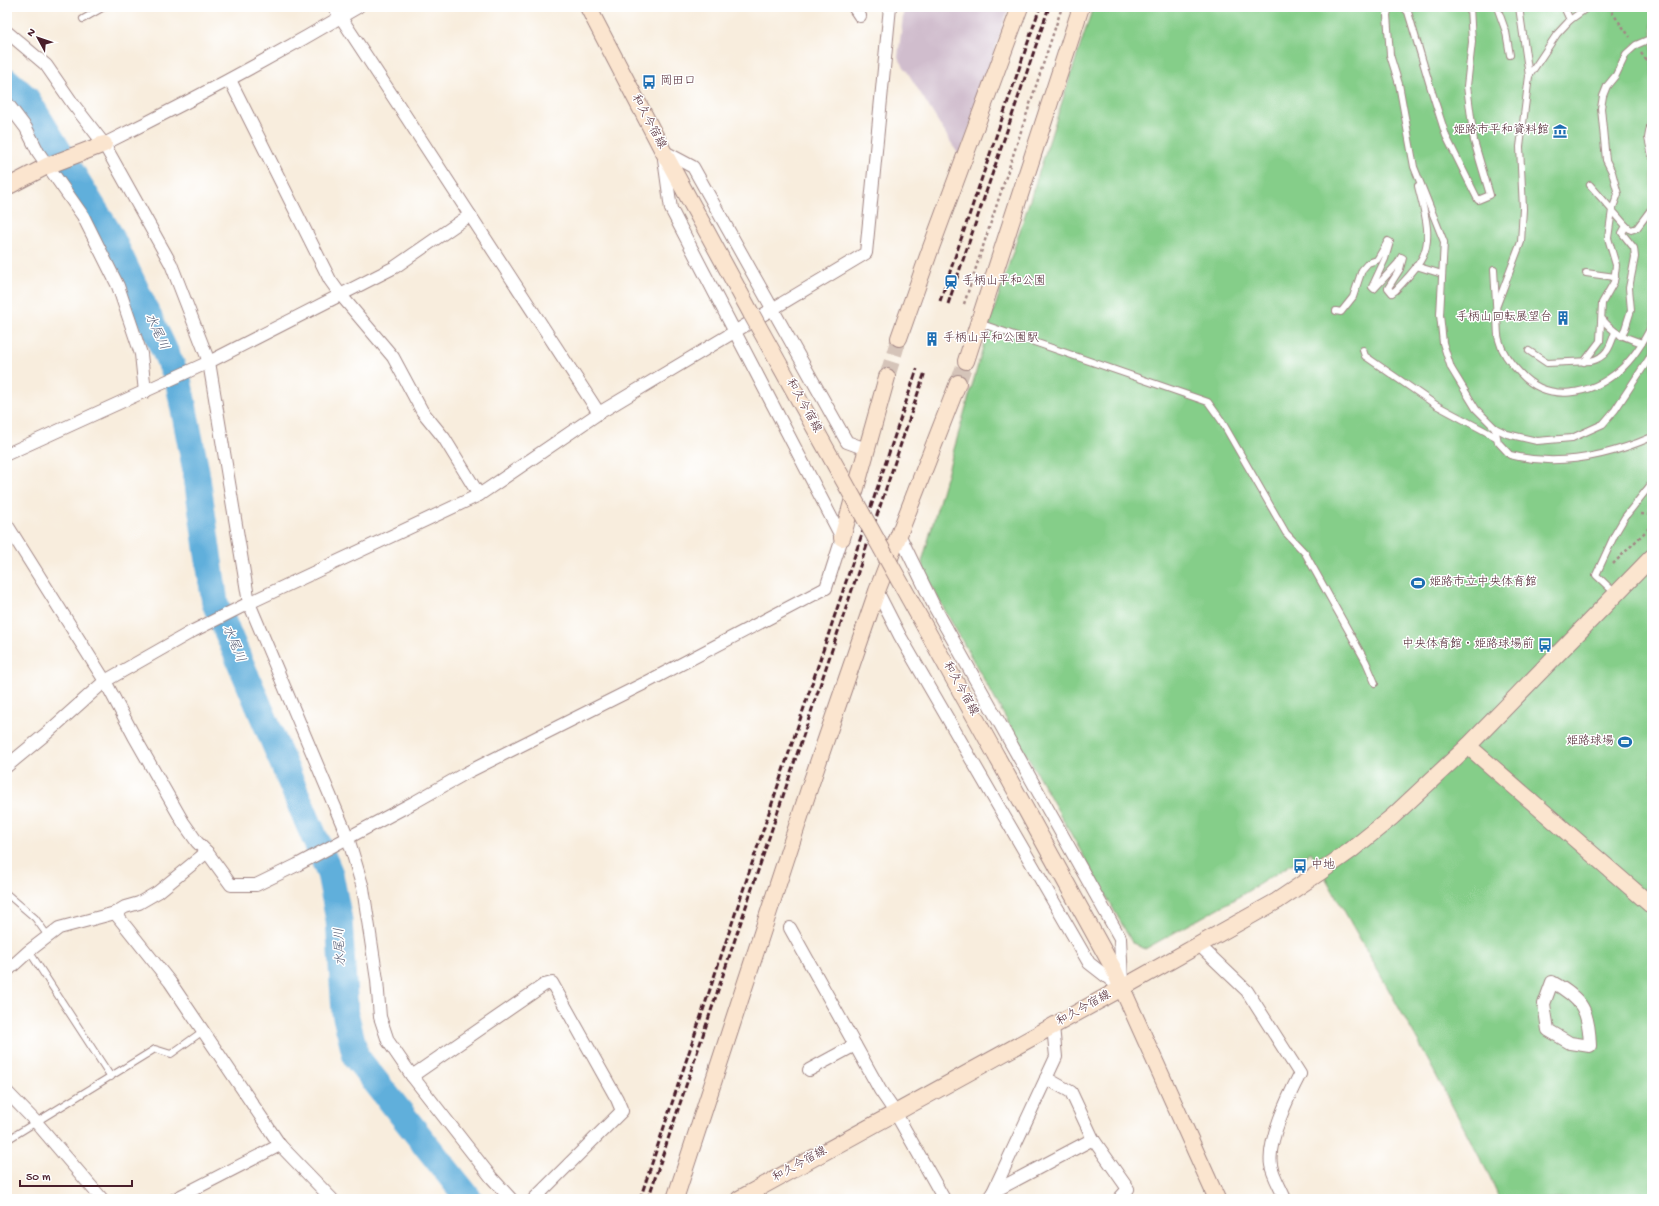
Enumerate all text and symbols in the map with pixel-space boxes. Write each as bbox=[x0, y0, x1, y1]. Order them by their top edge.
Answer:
north arrow bbox=[18, 18, 58, 58]
text: N bbox=[25, 26, 39, 39]
bus stop icon: 岡田口 bbox=[641, 74, 657, 90]
place label: 岡田口 bbox=[660, 74, 696, 89]
street label: 和久今宿線 bbox=[628, 92, 669, 152]
place label: 姫路市平和資料館 bbox=[1453, 122, 1549, 138]
museum icon: 姫路市平和資料館 bbox=[1552, 123, 1568, 139]
station icon: 手柄山平和公園 bbox=[943, 274, 959, 290]
place label: 手柄山平和公園 bbox=[962, 274, 1046, 289]
place label: 手柄山回転展望台 bbox=[1456, 310, 1552, 325]
building icon: 手柄山回転展望台 bbox=[1555, 310, 1571, 326]
water label: 水尾川 bbox=[141, 311, 172, 353]
building icon: 手柄山平和公園駅 bbox=[924, 331, 940, 347]
place label: 手柄山平和公園駅 bbox=[943, 331, 1039, 346]
street label: 和久今宿線 bbox=[782, 376, 825, 436]
sports icon: 姫路市立中央体育館 bbox=[1410, 575, 1426, 591]
place label: 姫路市立中央体育館 bbox=[1429, 575, 1537, 590]
water label: 水尾川 bbox=[218, 623, 248, 665]
place label: 中央体育館・姫路球場前 bbox=[1402, 637, 1534, 652]
bus stop icon: 中央体育館・姫路球場前 bbox=[1537, 637, 1553, 653]
street label: 和久今宿線 bbox=[939, 659, 982, 719]
place label: 姫路球場 bbox=[1566, 734, 1614, 749]
sports icon: 姫路球場 bbox=[1617, 734, 1633, 750]
bus stop icon: 中地 bbox=[1292, 858, 1308, 874]
place label: 中地 bbox=[1311, 858, 1335, 873]
water label: 水尾川 bbox=[331, 927, 350, 967]
street label: 和久今宿線 bbox=[1054, 987, 1114, 1030]
street label: 和久今宿線 bbox=[770, 1143, 830, 1186]
scale bar bbox=[20, 1162, 132, 1188]
text: 50 m bbox=[26, 1171, 51, 1185]

